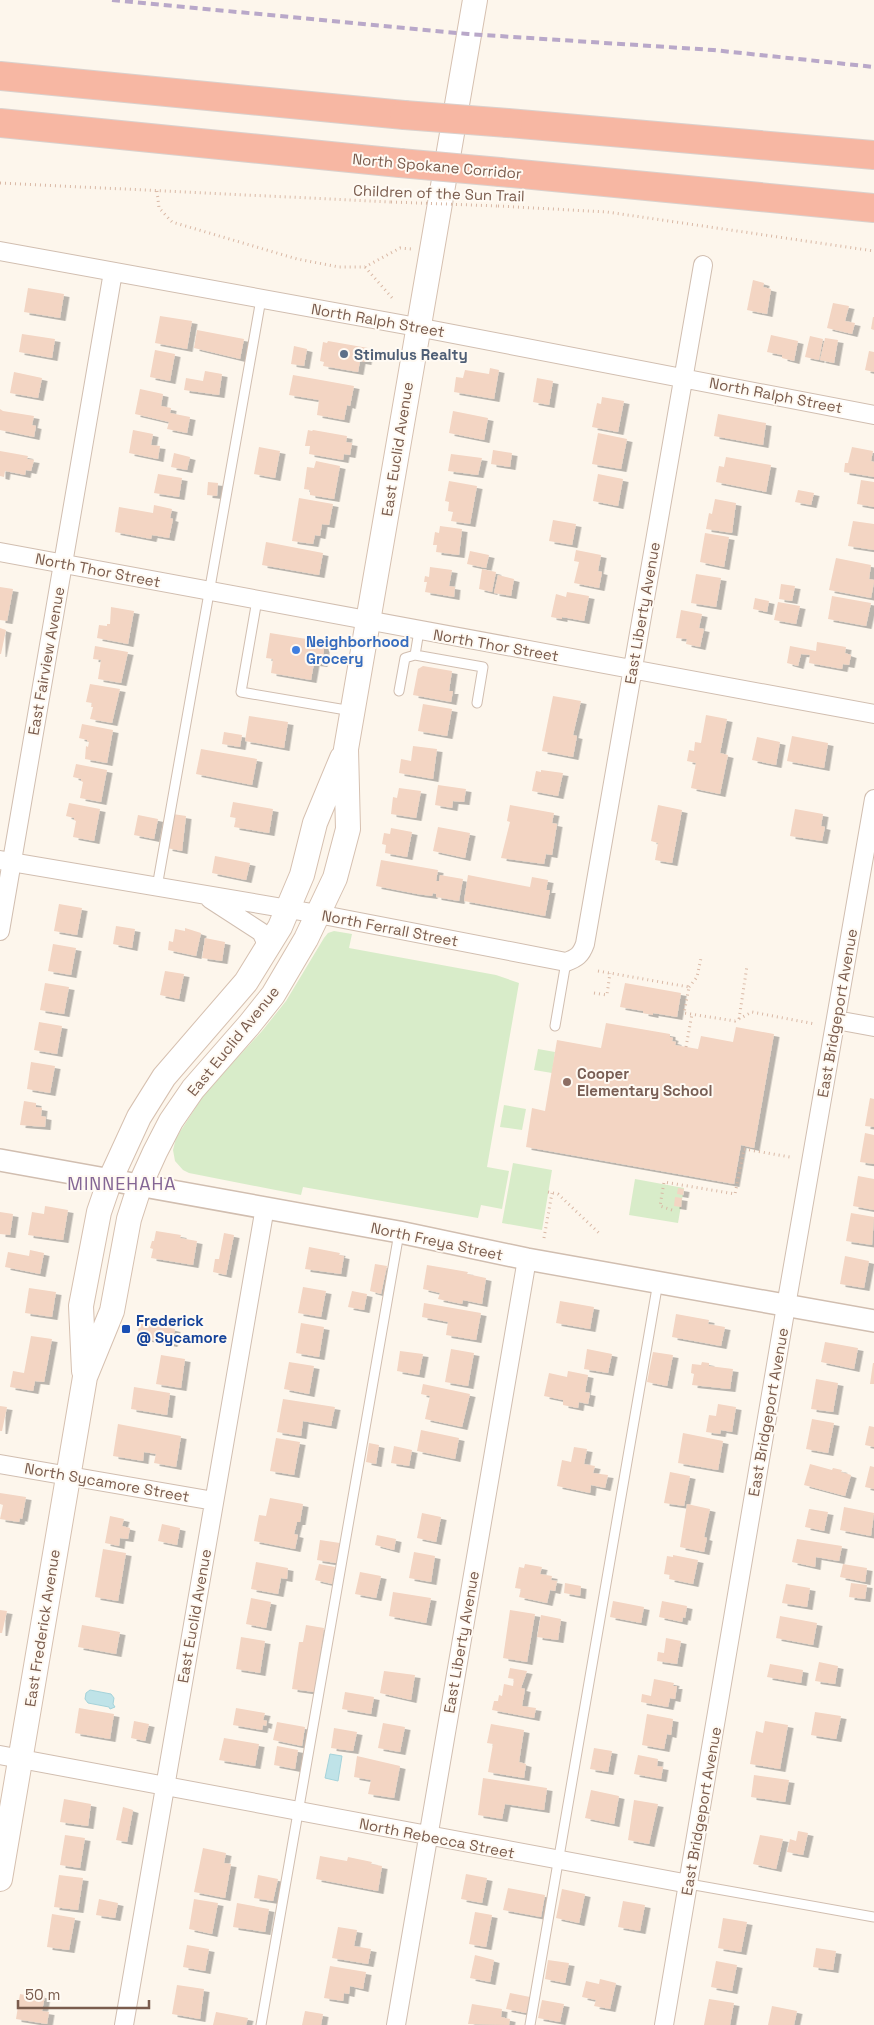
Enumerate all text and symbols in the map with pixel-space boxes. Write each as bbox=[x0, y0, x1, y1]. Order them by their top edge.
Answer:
street label: North Spokane Corridor bbox=[352, 149, 523, 183]
street label: Children of the Sun Trail bbox=[353, 181, 525, 205]
street label: North Ralph Street bbox=[310, 299, 446, 341]
place label: Stimulus Realty bbox=[354, 345, 468, 364]
marker: Stimulus Realty bbox=[338, 348, 350, 360]
street label: North Ralph Street bbox=[708, 373, 844, 417]
street label: East Euclid Avenue bbox=[377, 380, 417, 518]
street label: East Liberty Avenue bbox=[620, 540, 664, 686]
street label: North Thor Street bbox=[34, 549, 162, 591]
street label: East Fairview Avenue bbox=[24, 585, 68, 737]
street label: North Thor Street bbox=[432, 625, 560, 665]
place label: Neighborhood Grocery bbox=[306, 632, 409, 668]
marker: Neighborhood Grocery bbox=[290, 644, 302, 656]
street label: North Ferrall Street bbox=[320, 905, 460, 951]
street label: East Bridgeport Avenue bbox=[813, 927, 861, 1099]
street label: East Euclid Avenue bbox=[183, 982, 283, 1100]
place label: Cooper Elementary School bbox=[577, 1064, 712, 1100]
marker: Cooper Elementary School bbox=[561, 1076, 573, 1088]
district label: MINNEHAHA bbox=[67, 1172, 177, 1195]
street label: North Freya Street bbox=[369, 1218, 505, 1264]
place label: Frederick @ Sycamore bbox=[136, 1311, 227, 1347]
marker: Frederick @ Sycamore bbox=[120, 1323, 132, 1335]
street label: East Bridgeport Avenue bbox=[744, 1326, 792, 1498]
street label: North Sycamore Street bbox=[23, 1458, 191, 1506]
street label: East Euclid Avenue bbox=[173, 1547, 215, 1684]
street label: East Frederick Avenue bbox=[20, 1548, 64, 1708]
street label: East Liberty Avenue bbox=[439, 1569, 483, 1715]
street label: East Bridgeport Avenue bbox=[677, 1725, 725, 1897]
street label: North Rebecca Street bbox=[358, 1814, 516, 1862]
scale bar bbox=[18, 1978, 149, 2010]
text: 50 m bbox=[25, 1985, 60, 2004]

